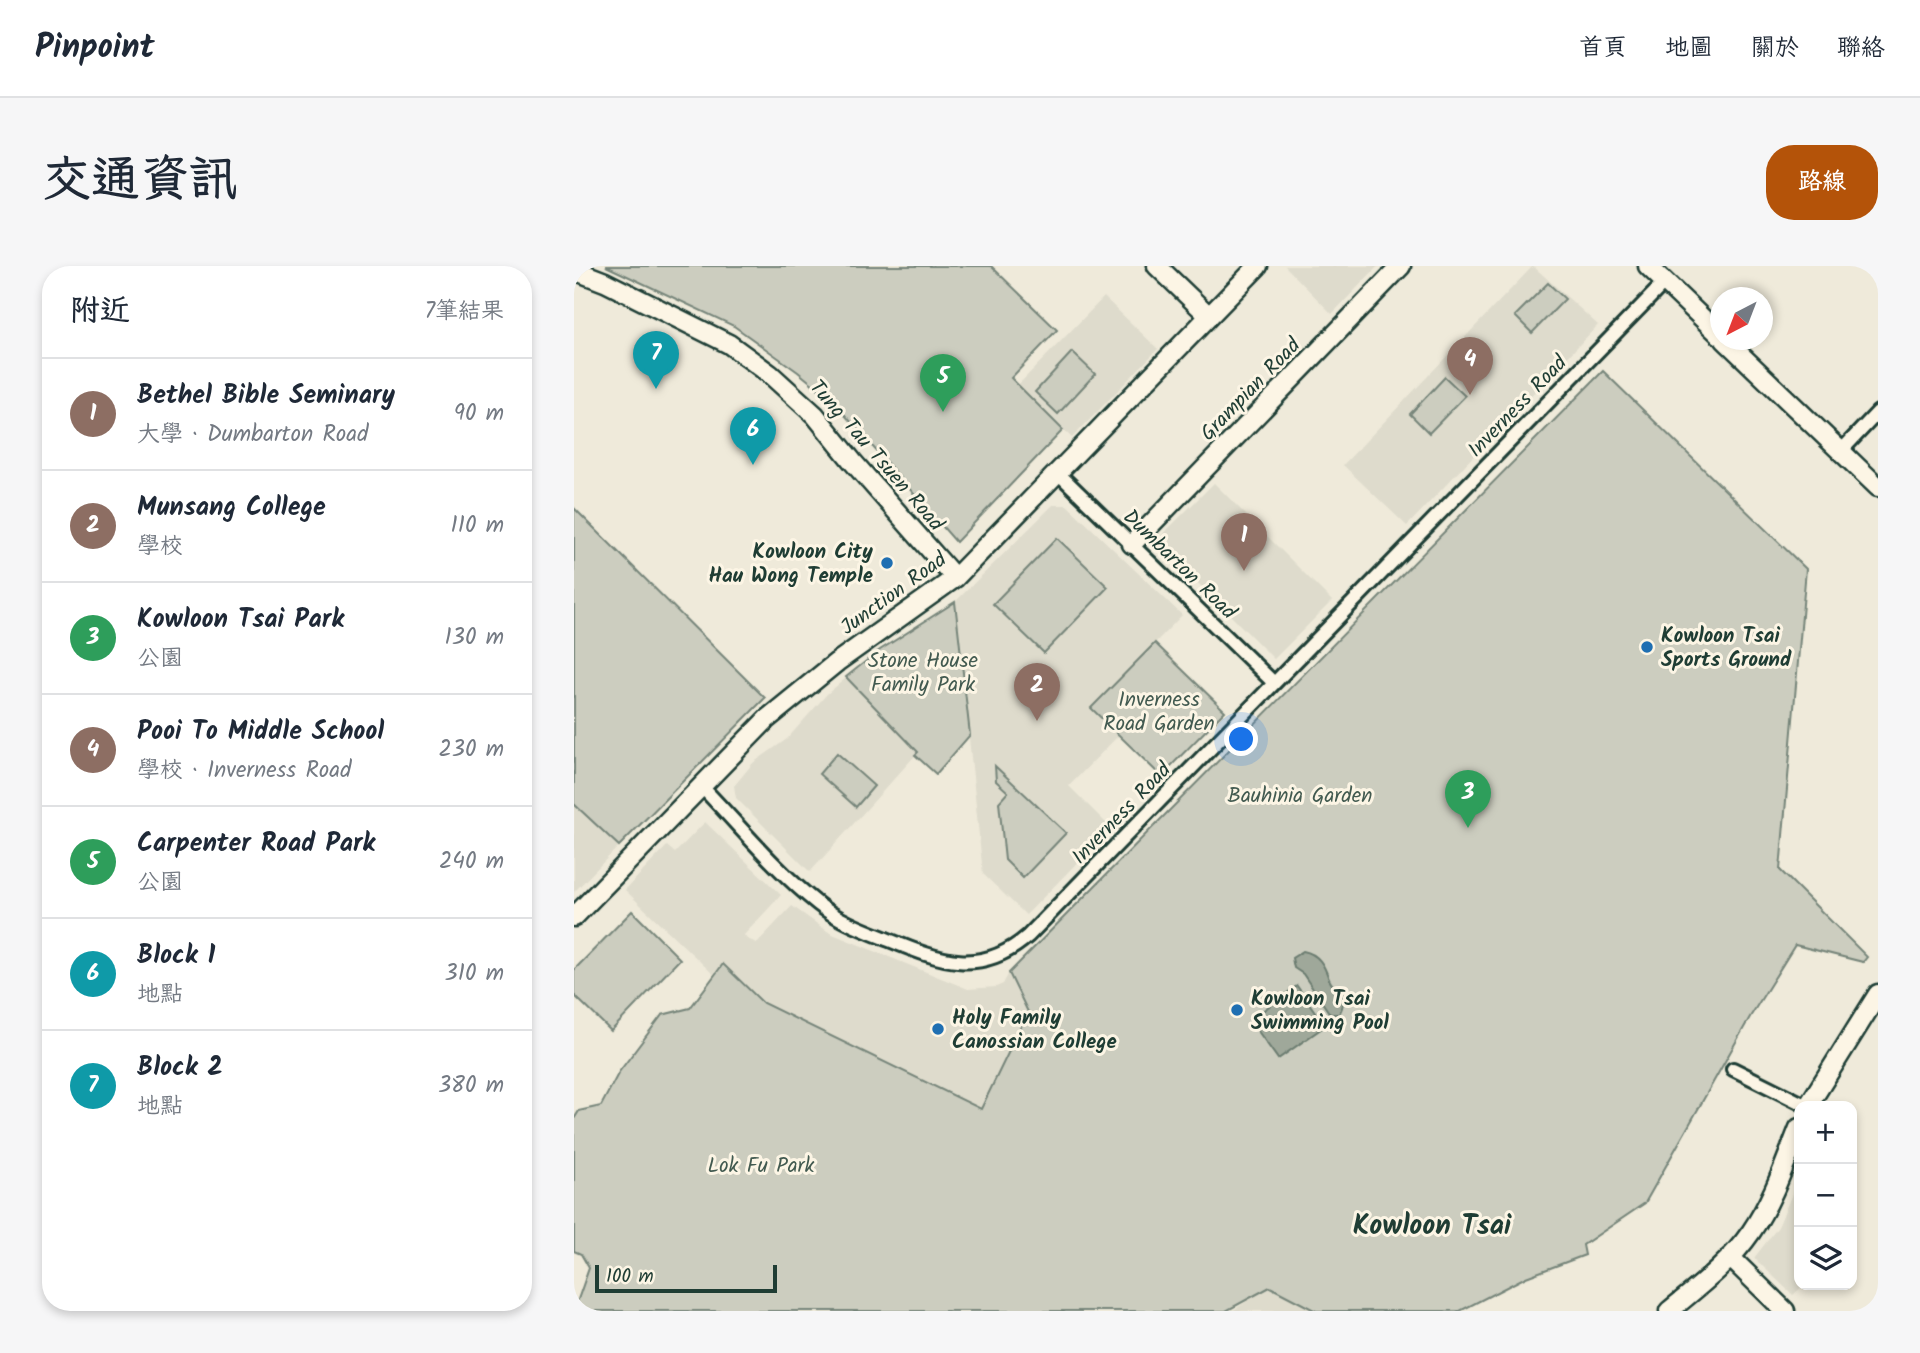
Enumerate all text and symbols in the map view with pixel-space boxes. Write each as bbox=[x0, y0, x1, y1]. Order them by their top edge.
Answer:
text: Pinpoint bbox=[35, 22, 155, 75]
text: 首頁 bbox=[1579, 29, 1627, 68]
text: 地圖 bbox=[1665, 29, 1713, 68]
text: 關於 bbox=[1751, 29, 1799, 68]
text: 聯絡 bbox=[1837, 29, 1885, 68]
text: 交通資訊 bbox=[42, 143, 238, 221]
button: 路線 bbox=[1766, 145, 1878, 220]
north arrow bbox=[1710, 287, 1773, 350]
text: 附近 bbox=[70, 288, 130, 336]
text: 7筆結果 bbox=[424, 294, 504, 330]
street label: Grampian Road bbox=[1193, 330, 1309, 449]
pin: 7 bbox=[633, 331, 679, 389]
pin: 4 bbox=[1447, 337, 1493, 395]
street label: Inverness Road bbox=[1460, 348, 1576, 466]
pin: 5 bbox=[920, 354, 966, 412]
street label: Tung Tau Tsuen Road bbox=[800, 373, 952, 540]
text: Bethel Bible Seminary bbox=[137, 375, 395, 417]
text: 1 bbox=[90, 396, 96, 432]
text: 90 m bbox=[454, 396, 504, 432]
pin: 6 bbox=[730, 407, 776, 465]
text: 大學 · Dumbarton Road bbox=[137, 417, 369, 453]
text: Munsang College bbox=[137, 487, 326, 529]
street label: Dumbarton Road bbox=[1114, 502, 1244, 629]
text: 2 bbox=[86, 508, 100, 544]
text: 110 m bbox=[451, 508, 504, 544]
pin: 1 bbox=[1221, 513, 1267, 571]
text: 學校 bbox=[137, 529, 183, 565]
place label: Kowloon City Hau Wong Temple bbox=[708, 536, 873, 593]
street label: Junction Road bbox=[834, 544, 954, 644]
marker: Kowloon City Hau Wong Temple bbox=[879, 555, 895, 571]
text: Kowloon Tsai Park bbox=[137, 599, 344, 641]
text: 3 bbox=[87, 620, 99, 656]
text: 130 m bbox=[445, 620, 504, 656]
place label: Kowloon Tsai Sports Ground bbox=[1661, 620, 1792, 677]
marker: Kowloon Tsai Sports Ground bbox=[1639, 639, 1655, 655]
text: 公園 bbox=[137, 641, 183, 677]
park label: Stone House Family Park bbox=[868, 645, 979, 702]
pin: 2 bbox=[1014, 663, 1060, 721]
park label: Inverness Road Garden bbox=[1103, 684, 1215, 741]
text: Pooi To Middle School bbox=[137, 711, 384, 753]
your location bbox=[1224, 722, 1258, 756]
text: 4 bbox=[87, 732, 99, 768]
text: 230 m bbox=[438, 732, 504, 768]
text: 學校 · Inverness Road bbox=[137, 753, 352, 789]
street label: Inverness Road bbox=[1064, 755, 1180, 873]
pin: 3 bbox=[1445, 770, 1491, 828]
park label: Bauhinia Garden bbox=[1228, 780, 1372, 813]
text: Carpenter Road Park bbox=[137, 823, 375, 865]
text: 5 bbox=[87, 844, 99, 880]
text: 240 m bbox=[439, 844, 504, 880]
text: 公園 bbox=[137, 865, 183, 901]
text: Block 1 bbox=[137, 935, 215, 977]
text: 6 bbox=[87, 956, 99, 992]
text: 310 m bbox=[445, 956, 504, 992]
text: 地點 bbox=[137, 977, 183, 1013]
place label: Kowloon Tsai Swimming Pool bbox=[1251, 983, 1389, 1040]
place label: Holy Family Canossian College bbox=[952, 1002, 1117, 1059]
marker: Kowloon Tsai Swimming Pool bbox=[1229, 1002, 1245, 1018]
marker: Holy Family Canossian College bbox=[930, 1021, 946, 1037]
text: Block 2 bbox=[137, 1047, 223, 1089]
text: 7 bbox=[88, 1068, 98, 1104]
text: 380 m bbox=[438, 1068, 504, 1104]
text: 地點 bbox=[137, 1089, 183, 1125]
map controls bbox=[1794, 1101, 1857, 1290]
button: + bbox=[1794, 1101, 1857, 1164]
park label: Lok Fu Park bbox=[708, 1150, 815, 1183]
button: − bbox=[1794, 1164, 1857, 1227]
district label: Kowloon Tsai bbox=[1353, 1204, 1512, 1249]
button: layers bbox=[1794, 1227, 1857, 1290]
scale bar bbox=[595, 1262, 777, 1294]
text: 100 m bbox=[606, 1262, 654, 1292]

